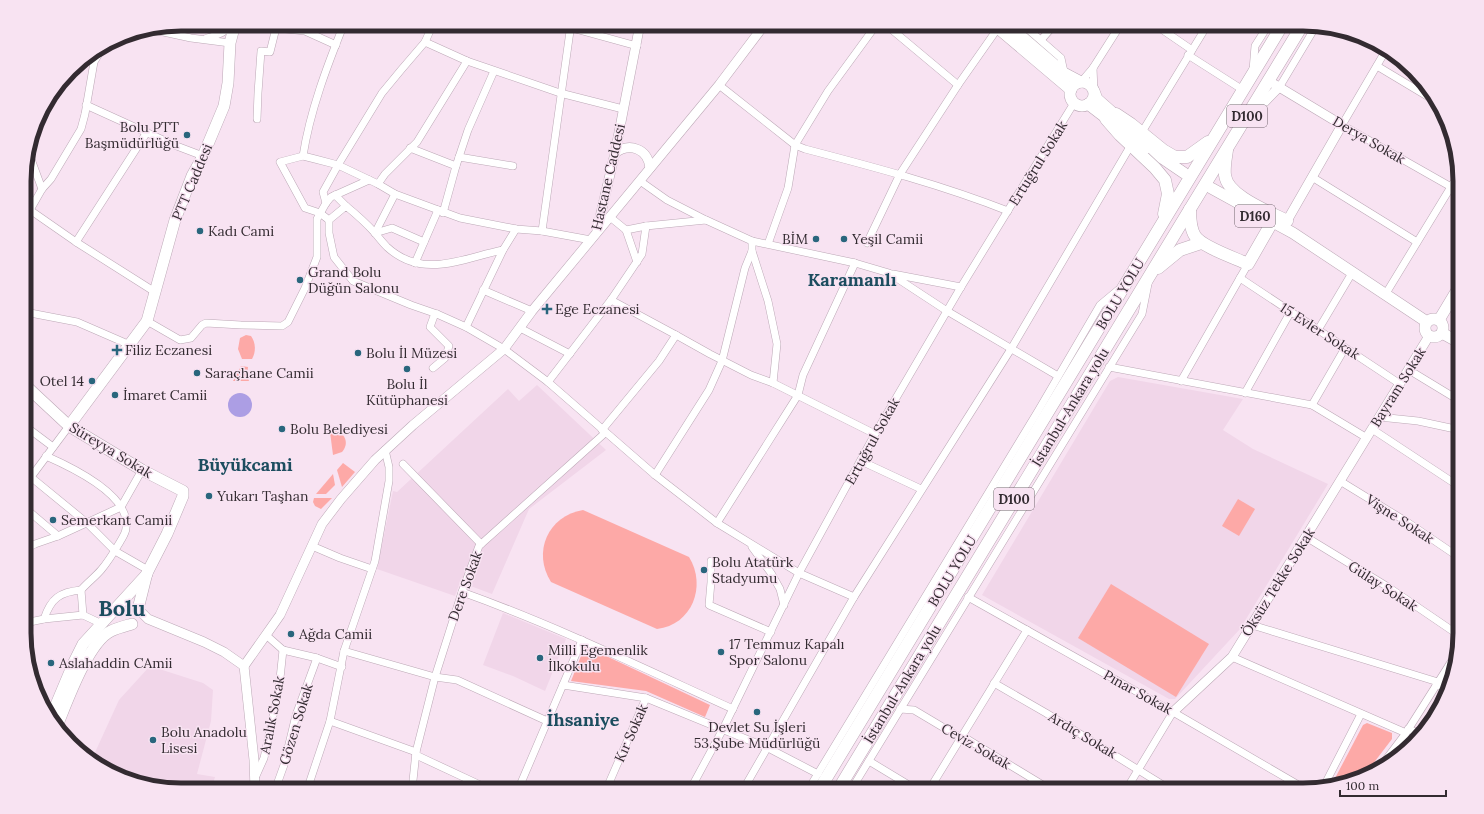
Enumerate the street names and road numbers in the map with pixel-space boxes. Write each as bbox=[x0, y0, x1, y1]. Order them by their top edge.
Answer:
road number: D100 bbox=[1227, 105, 1267, 127]
street label: Derya Sokak bbox=[1329, 112, 1409, 168]
street label: Ertuğrul Sokak bbox=[1005, 117, 1072, 209]
street label: Hastane Caddesi bbox=[587, 122, 629, 232]
street label: PTT Caddesi bbox=[168, 141, 216, 223]
road number: D160 bbox=[1235, 205, 1275, 227]
street label: BOLU YOLU bbox=[1092, 255, 1149, 333]
street label: 15 Evler Sokak bbox=[1277, 299, 1364, 364]
street label: Bayram Sokak bbox=[1366, 343, 1430, 430]
street label: İstanbul-Ankara yolu bbox=[1027, 344, 1113, 470]
street label: Ertuğrul Sokak bbox=[841, 394, 904, 488]
street label: Süreyya Sokak bbox=[66, 418, 156, 482]
road number: D100 bbox=[994, 488, 1034, 510]
street label: Vişne Sokak bbox=[1362, 490, 1438, 548]
street label: Öksüz Tekke Sokak bbox=[1237, 524, 1319, 640]
street label: BOLU YOLU bbox=[924, 532, 981, 610]
street label: Dere Sokak bbox=[444, 548, 486, 624]
street label: Gülay Sokak bbox=[1345, 557, 1422, 615]
street label: İstanbul-Ankara yolu bbox=[859, 621, 945, 747]
street label: Pınar Sokak bbox=[1100, 666, 1176, 719]
street label: Aralık Sokak bbox=[255, 674, 288, 757]
street label: Gözen Sokak bbox=[275, 681, 317, 767]
street label: Kır Sokak bbox=[610, 701, 652, 765]
street label: Ardıç Sokak bbox=[1045, 707, 1121, 763]
street label: Ceviz Sokak bbox=[938, 719, 1014, 773]

